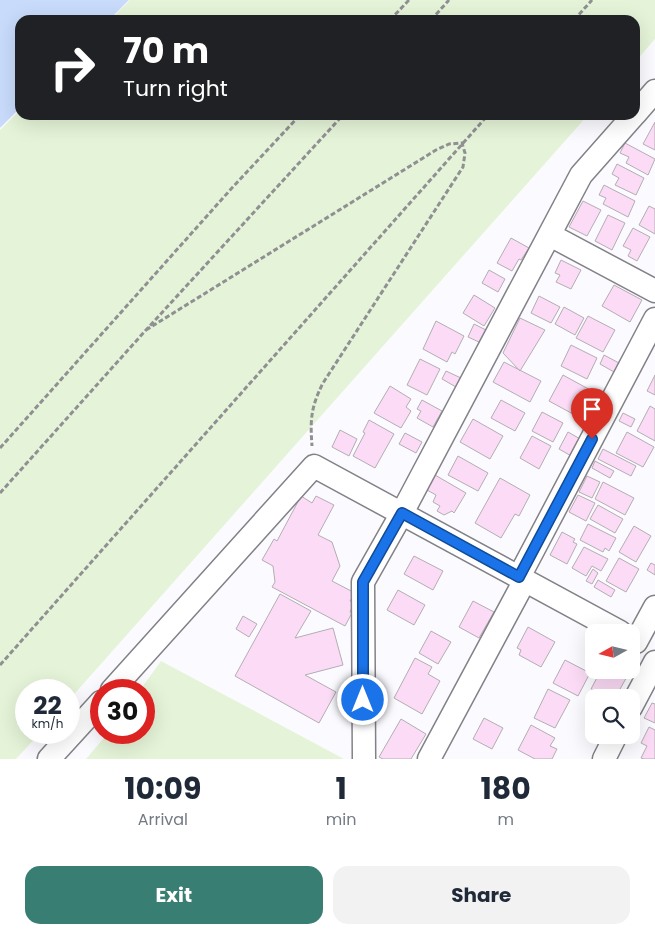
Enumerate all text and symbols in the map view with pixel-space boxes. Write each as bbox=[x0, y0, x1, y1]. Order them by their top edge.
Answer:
text: 70 m bbox=[123, 26, 209, 75]
icon: right bbox=[40, 35, 105, 100]
text: Turn right bbox=[123, 73, 228, 104]
pin bbox=[571, 388, 613, 439]
icon: arrive bbox=[578, 395, 606, 423]
north arrow bbox=[585, 624, 640, 679]
map controls bbox=[585, 624, 640, 744]
position arrow bbox=[336, 673, 388, 725]
speed limit sign: 30 bbox=[90, 679, 155, 744]
text: 22 bbox=[33, 688, 62, 723]
button: search bbox=[585, 689, 640, 744]
text: km/h bbox=[32, 715, 63, 732]
text: 10:09 bbox=[124, 767, 202, 810]
text: 1 bbox=[335, 767, 347, 810]
text: 180 bbox=[481, 767, 531, 810]
text: Arrival bbox=[138, 808, 188, 831]
text: min bbox=[326, 808, 356, 831]
text: m bbox=[497, 808, 514, 831]
button: Exit bbox=[25, 866, 323, 924]
button: Share bbox=[333, 866, 630, 924]

